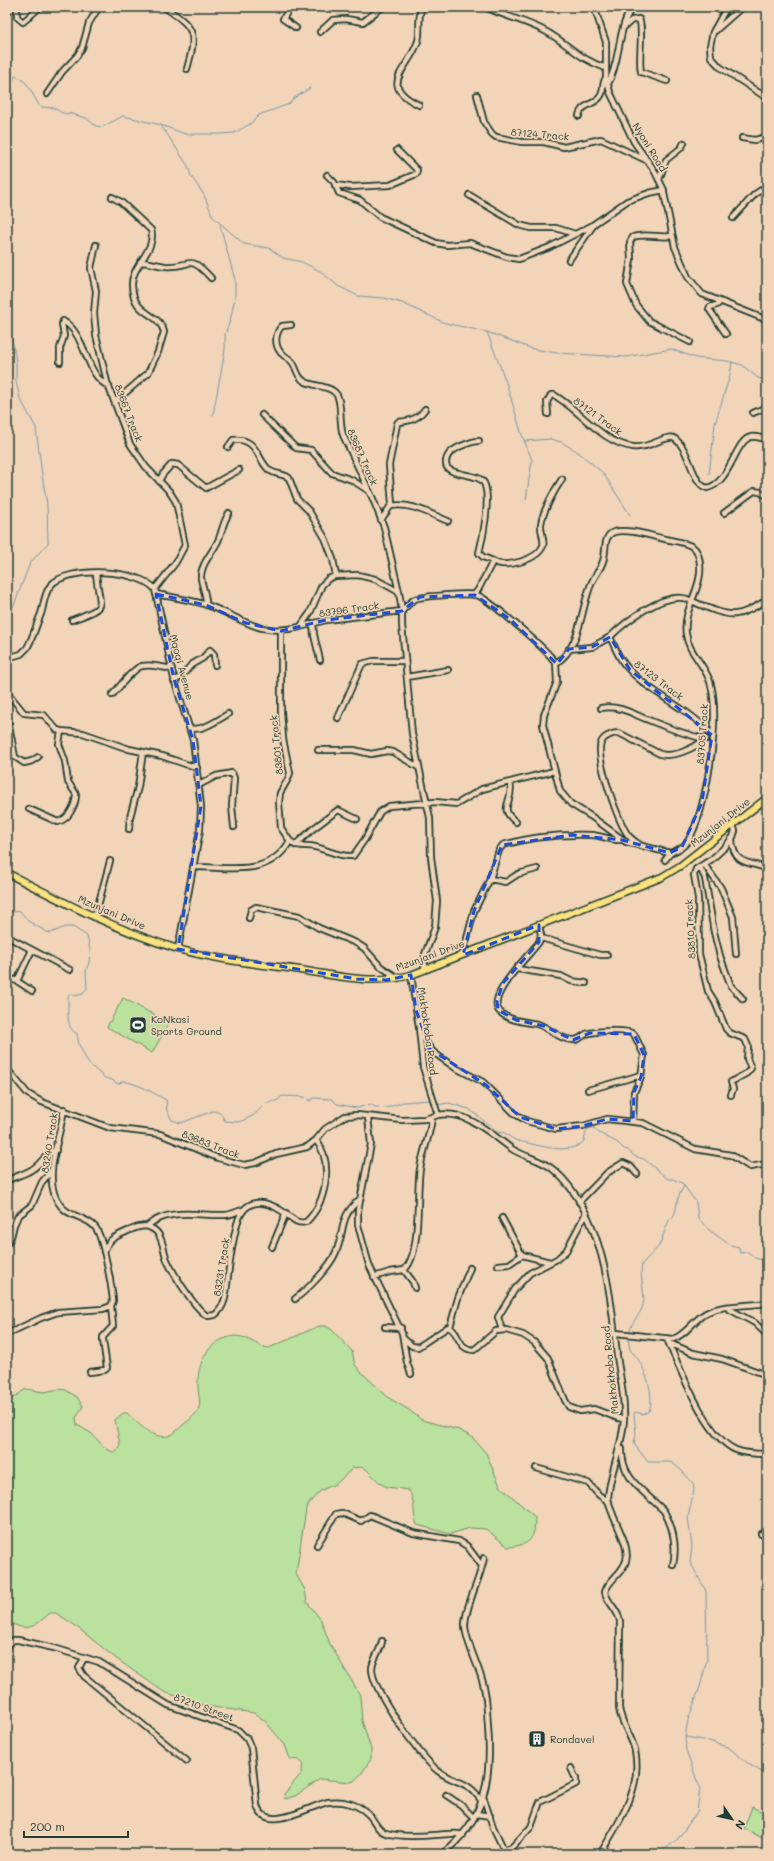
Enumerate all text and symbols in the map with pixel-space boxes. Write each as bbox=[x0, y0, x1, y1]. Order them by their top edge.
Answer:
street label: Nyoni Road bbox=[629, 120, 671, 174]
street label: 87124 Track bbox=[510, 124, 570, 144]
street label: 83667 Track bbox=[112, 382, 146, 444]
street label: 87121 Track bbox=[571, 393, 625, 439]
street label: 83687 Track bbox=[344, 426, 382, 488]
street label: 83796 Track bbox=[318, 598, 380, 620]
street label: Mqoqi Avenue bbox=[166, 633, 198, 701]
street label: 87123 Track bbox=[631, 657, 687, 703]
street label: 83705 Track bbox=[693, 703, 711, 765]
street label: 83801 Track bbox=[266, 715, 286, 775]
street label: Mzunjani Drive bbox=[687, 794, 753, 850]
street label: Mzunjani Drive bbox=[76, 891, 148, 933]
street label: 83810 Track bbox=[681, 899, 699, 959]
street label: Mzunjani Drive bbox=[394, 936, 466, 974]
street label: Makhokhoba Road bbox=[415, 986, 441, 1076]
place label: KoNkosi Sports Ground bbox=[151, 1012, 222, 1038]
sports icon: KoNkosi Sports Ground bbox=[128, 1015, 148, 1035]
street label: 83240 Track bbox=[37, 1112, 61, 1174]
street label: 83683 Track bbox=[180, 1127, 242, 1161]
street label: 83231 Track bbox=[209, 1237, 233, 1297]
street label: Makhokhoba Road bbox=[598, 1325, 622, 1415]
street label: 87210 Street bbox=[172, 1690, 236, 1724]
building icon: Rondavel bbox=[527, 1729, 547, 1749]
place label: Rondavel bbox=[550, 1732, 594, 1746]
north arrow bbox=[712, 1799, 752, 1839]
scale bar bbox=[24, 1813, 128, 1839]
text: N bbox=[732, 1817, 749, 1833]
text: 200 m bbox=[30, 1818, 65, 1834]

